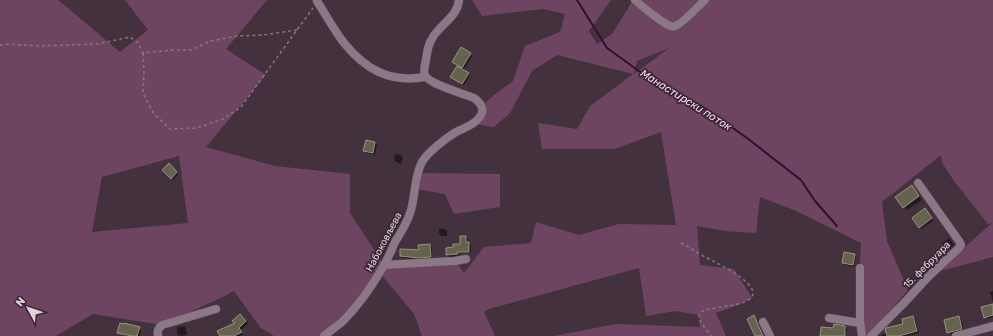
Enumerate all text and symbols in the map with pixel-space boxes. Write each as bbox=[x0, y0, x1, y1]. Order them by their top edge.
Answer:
water label: Манастирски поток bbox=[638, 67, 734, 133]
street label: Набоковљева bbox=[363, 210, 405, 274]
street label: 15. фебруара bbox=[901, 239, 953, 291]
north arrow bbox=[8, 288, 48, 328]
text: N bbox=[13, 295, 28, 309]

